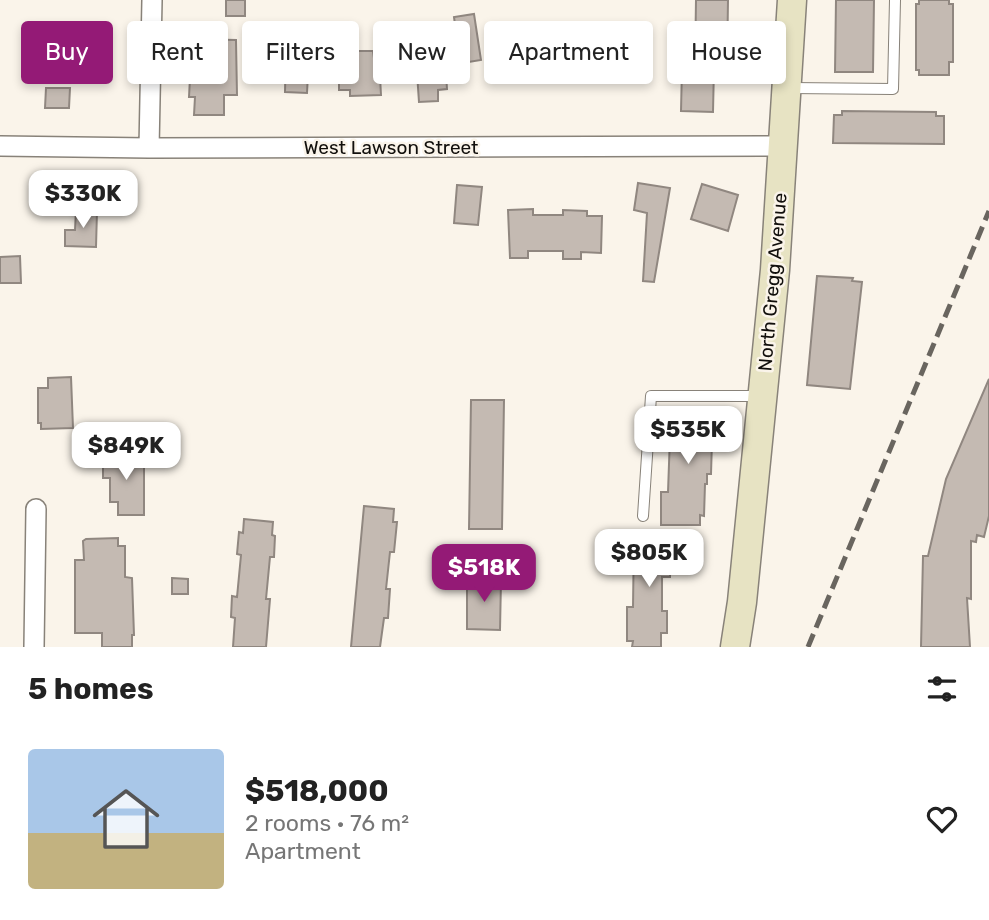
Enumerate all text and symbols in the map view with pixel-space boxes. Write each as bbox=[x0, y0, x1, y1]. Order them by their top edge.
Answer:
chip: Buy bbox=[21, 21, 113, 84]
chip: Rent bbox=[127, 21, 228, 84]
chip: Filters bbox=[242, 21, 359, 84]
chip: New bbox=[373, 21, 470, 84]
chip: Apartment bbox=[484, 21, 653, 84]
chip: House bbox=[667, 21, 786, 84]
street label: West Lawson Street bbox=[303, 136, 479, 159]
pin: $330K bbox=[34, 170, 132, 230]
text: $330K bbox=[45, 179, 121, 207]
street label: North Gregg Avenue bbox=[753, 192, 792, 372]
pin: $535K bbox=[639, 406, 737, 466]
text: $535K bbox=[650, 415, 726, 443]
pin: $849K bbox=[77, 422, 175, 482]
text: $849K bbox=[88, 431, 164, 459]
pin: $805K bbox=[600, 530, 698, 589]
text: $805K bbox=[611, 538, 687, 566]
pin: $518K bbox=[435, 544, 533, 604]
text: $518K bbox=[448, 553, 520, 581]
icon: filters bbox=[923, 670, 961, 708]
text: 5 homes bbox=[28, 671, 154, 707]
text: $518,000 bbox=[245, 773, 389, 809]
icon: home bbox=[84, 777, 168, 861]
icon: heart bbox=[923, 800, 961, 838]
text: 2 rooms · 76 m² bbox=[245, 809, 409, 837]
text: Apartment bbox=[245, 837, 361, 865]

